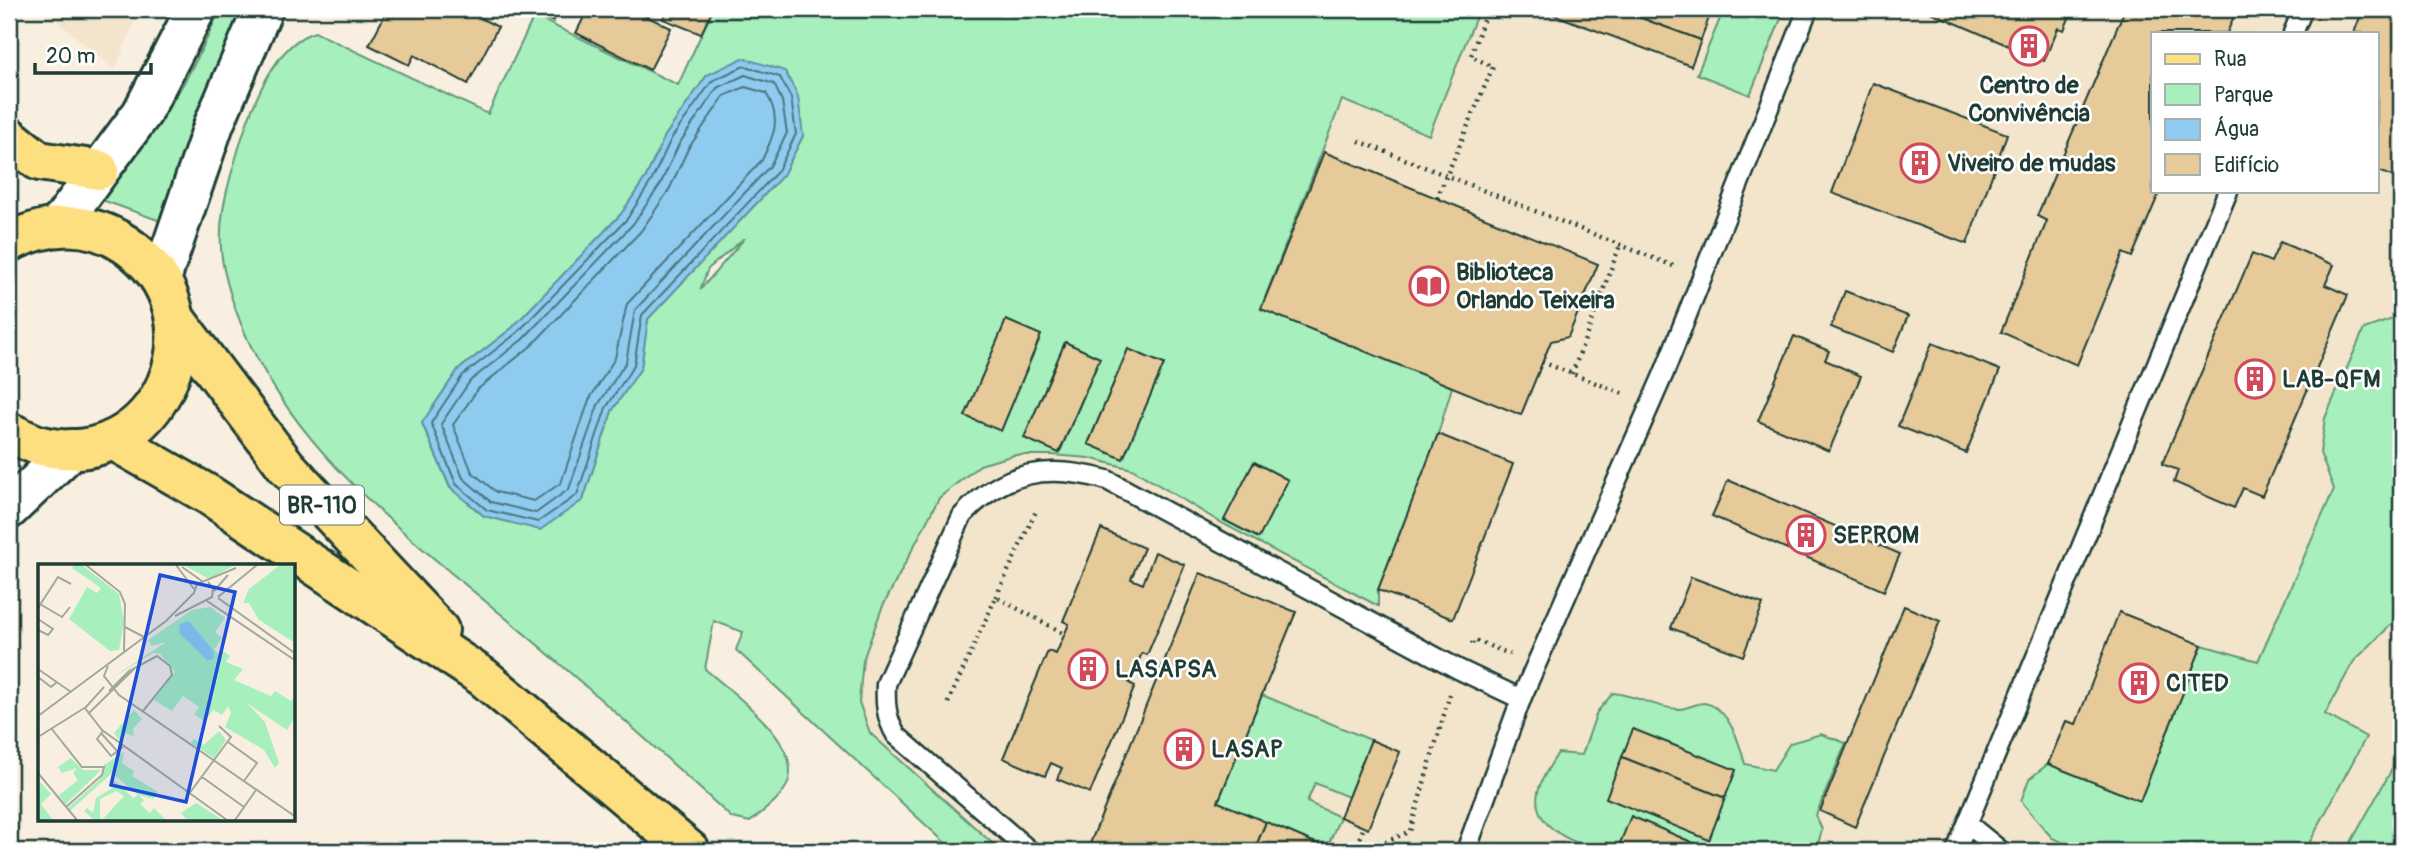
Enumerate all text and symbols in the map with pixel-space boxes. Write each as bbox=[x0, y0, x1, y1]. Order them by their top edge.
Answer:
building icon: Centro de Convivência bbox=[2008, 25, 2050, 67]
scale bar bbox=[35, 32, 150, 76]
legend bbox=[2151, 32, 2378, 192]
text: 20 m bbox=[46, 43, 95, 70]
text: Rua bbox=[2214, 46, 2247, 73]
place label: Centro de Convivência bbox=[1968, 71, 2090, 128]
text: Parque bbox=[2214, 82, 2273, 109]
text: Água bbox=[2214, 116, 2259, 143]
building icon: Viveiro de mudas bbox=[1899, 142, 1941, 184]
place label: Viveiro de mudas bbox=[1947, 149, 2116, 178]
text: Edifício bbox=[2214, 152, 2279, 179]
place label: Biblioteca Orlando Teixeira bbox=[1456, 258, 1615, 315]
library icon: Biblioteca Orlando Teixeira bbox=[1408, 265, 1450, 307]
building icon: LAB-QFM bbox=[2234, 358, 2276, 400]
place label: LAB-QFM bbox=[2282, 365, 2381, 394]
road number: BR-110 bbox=[280, 485, 364, 524]
building icon: SEPROM bbox=[1785, 514, 1827, 556]
place label: SEPROM bbox=[1833, 521, 1919, 550]
inset map bbox=[38, 564, 296, 822]
building icon: LASAPSA bbox=[1067, 648, 1109, 690]
place label: LASAPSA bbox=[1115, 655, 1217, 684]
building icon: CITED bbox=[2118, 662, 2160, 704]
place label: CITED bbox=[2166, 669, 2228, 698]
building icon: LASAP bbox=[1163, 728, 1205, 770]
place label: LASAP bbox=[1211, 735, 1283, 764]

